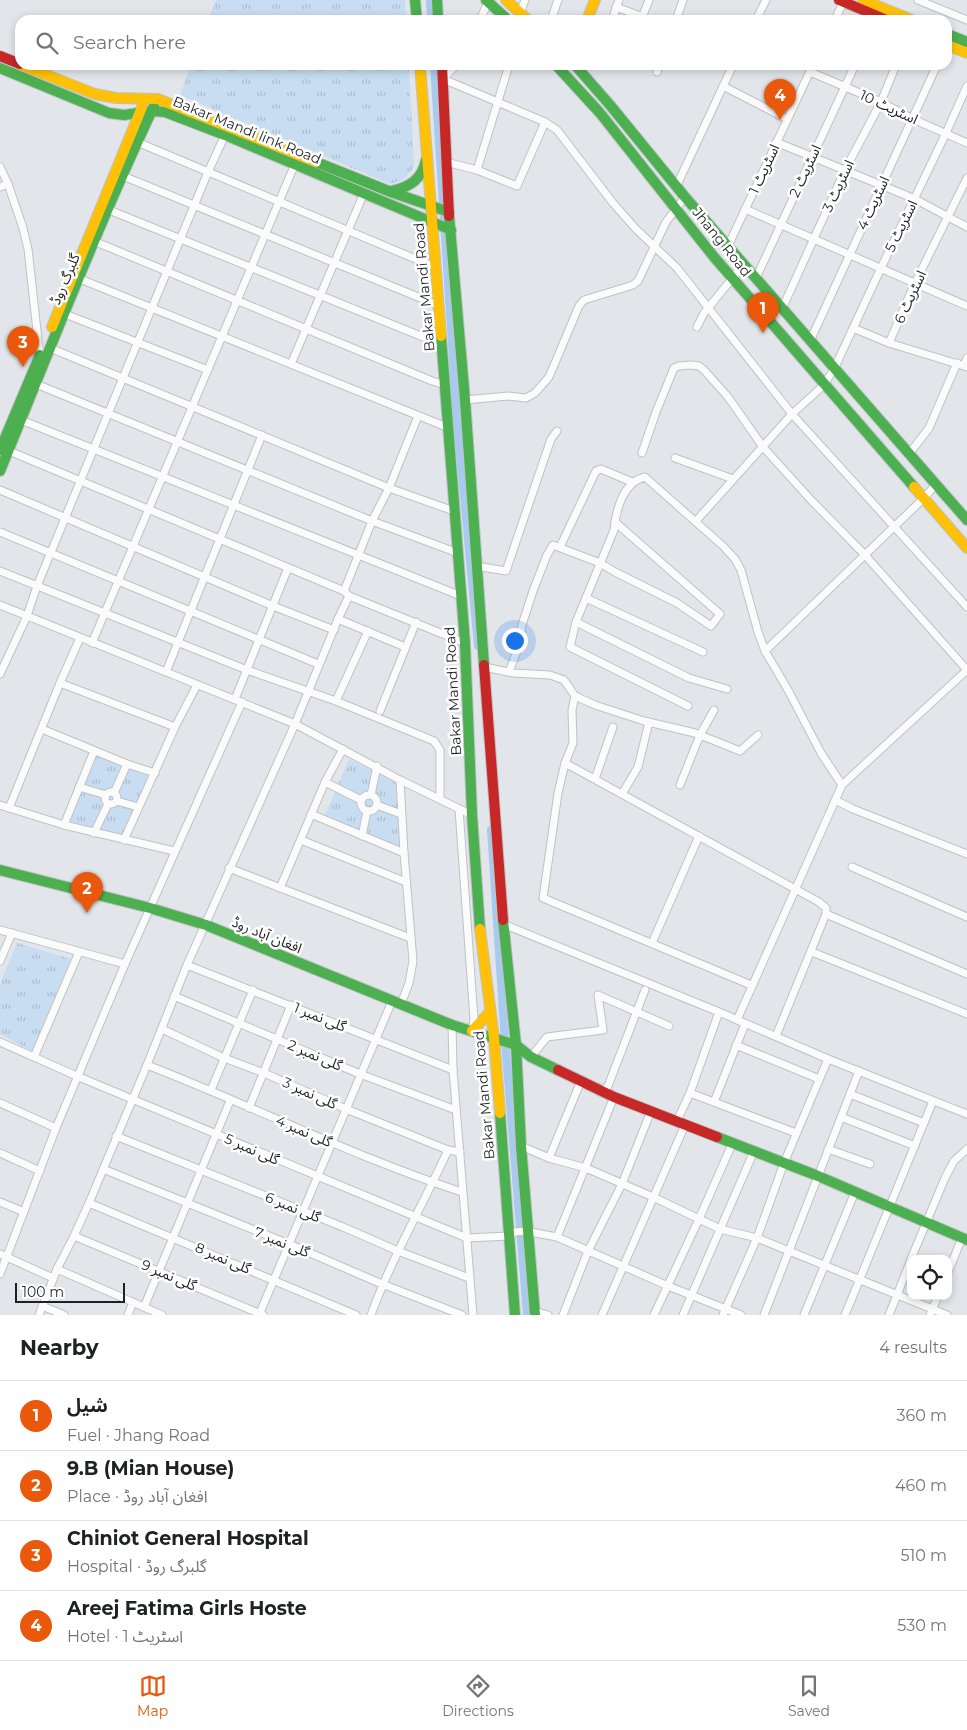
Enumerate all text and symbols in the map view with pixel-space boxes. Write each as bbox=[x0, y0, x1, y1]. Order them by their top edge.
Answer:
search box bbox=[15, 15, 952, 70]
icon: search bbox=[33, 29, 61, 57]
text: Search here bbox=[73, 31, 186, 54]
pin: 4 bbox=[764, 79, 796, 120]
street label: اسٹریٹ 10 bbox=[857, 86, 921, 128]
street label: Bakar Mandi link Road bbox=[170, 92, 324, 168]
street label: اسٹریٹ 1 bbox=[745, 141, 783, 197]
street label: اسٹریٹ 2 bbox=[785, 142, 825, 200]
street label: اسٹریٹ 3 bbox=[818, 157, 858, 215]
street label: اسٹریٹ 4 bbox=[853, 173, 893, 233]
street label: اسٹریٹ 5 bbox=[881, 197, 921, 255]
street label: Jhang Road bbox=[688, 203, 755, 280]
street label: Bakar Mandi Road bbox=[409, 222, 439, 352]
street label: گلبرگ روڈ bbox=[46, 250, 84, 307]
street label: اسٹریٹ 6 bbox=[890, 268, 930, 326]
pin: 1 bbox=[747, 292, 779, 333]
pin: 3 bbox=[7, 326, 39, 367]
street label: Bakar Mandi Road bbox=[441, 626, 465, 756]
your location bbox=[502, 628, 528, 654]
pin: 2 bbox=[71, 872, 103, 913]
street label: افغان آباد روڈ bbox=[229, 913, 305, 957]
street label: گلی نمبر 1 bbox=[291, 998, 349, 1036]
street label: Bakar Mandi Road bbox=[469, 1030, 499, 1160]
street label: گلی نمبر 2 bbox=[285, 1035, 345, 1075]
street label: گلی نمبر 3 bbox=[280, 1073, 340, 1113]
street label: گلی نمبر 4 bbox=[273, 1111, 335, 1151]
street label: گلی نمبر 5 bbox=[222, 1129, 282, 1169]
street label: گلی نمبر 6 bbox=[263, 1188, 324, 1226]
street label: گلی نمبر 7 bbox=[252, 1223, 313, 1261]
street label: گلی نمبر 8 bbox=[192, 1238, 254, 1278]
street label: گلی نمبر 9 bbox=[139, 1255, 200, 1295]
map controls bbox=[907, 1255, 952, 1300]
button: locate bbox=[907, 1255, 952, 1300]
scale bar bbox=[15, 1280, 125, 1303]
text: 100 m bbox=[22, 1283, 64, 1301]
text: Nearby bbox=[20, 1335, 99, 1360]
text: 4 results bbox=[879, 1338, 947, 1357]
text: شیل bbox=[67, 1394, 108, 1417]
text: 1 bbox=[33, 1406, 39, 1425]
text: 360 m bbox=[896, 1406, 947, 1425]
text: Fuel · Jhang Road bbox=[67, 1426, 210, 1445]
text: 9.B (Mian House) bbox=[67, 1457, 234, 1480]
text: 2 bbox=[31, 1476, 41, 1495]
text: 460 m bbox=[895, 1476, 947, 1495]
text: Place · افغان آباد روڈ bbox=[67, 1487, 208, 1506]
text: Chiniot General Hospital bbox=[67, 1527, 309, 1550]
text: 3 bbox=[31, 1546, 41, 1565]
text: 510 m bbox=[900, 1546, 947, 1565]
text: Hospital · گلبرگ روڈ bbox=[67, 1557, 207, 1576]
text: Areej Fatima Girls Hoste bbox=[67, 1597, 307, 1620]
text: 4 bbox=[30, 1616, 42, 1635]
text: 530 m bbox=[897, 1616, 947, 1635]
text: Hotel · اسٹریٹ 1 bbox=[67, 1627, 183, 1646]
tab: Map bbox=[137, 1672, 168, 1720]
tab: Directions bbox=[442, 1672, 514, 1720]
tab: Saved bbox=[788, 1672, 830, 1720]

